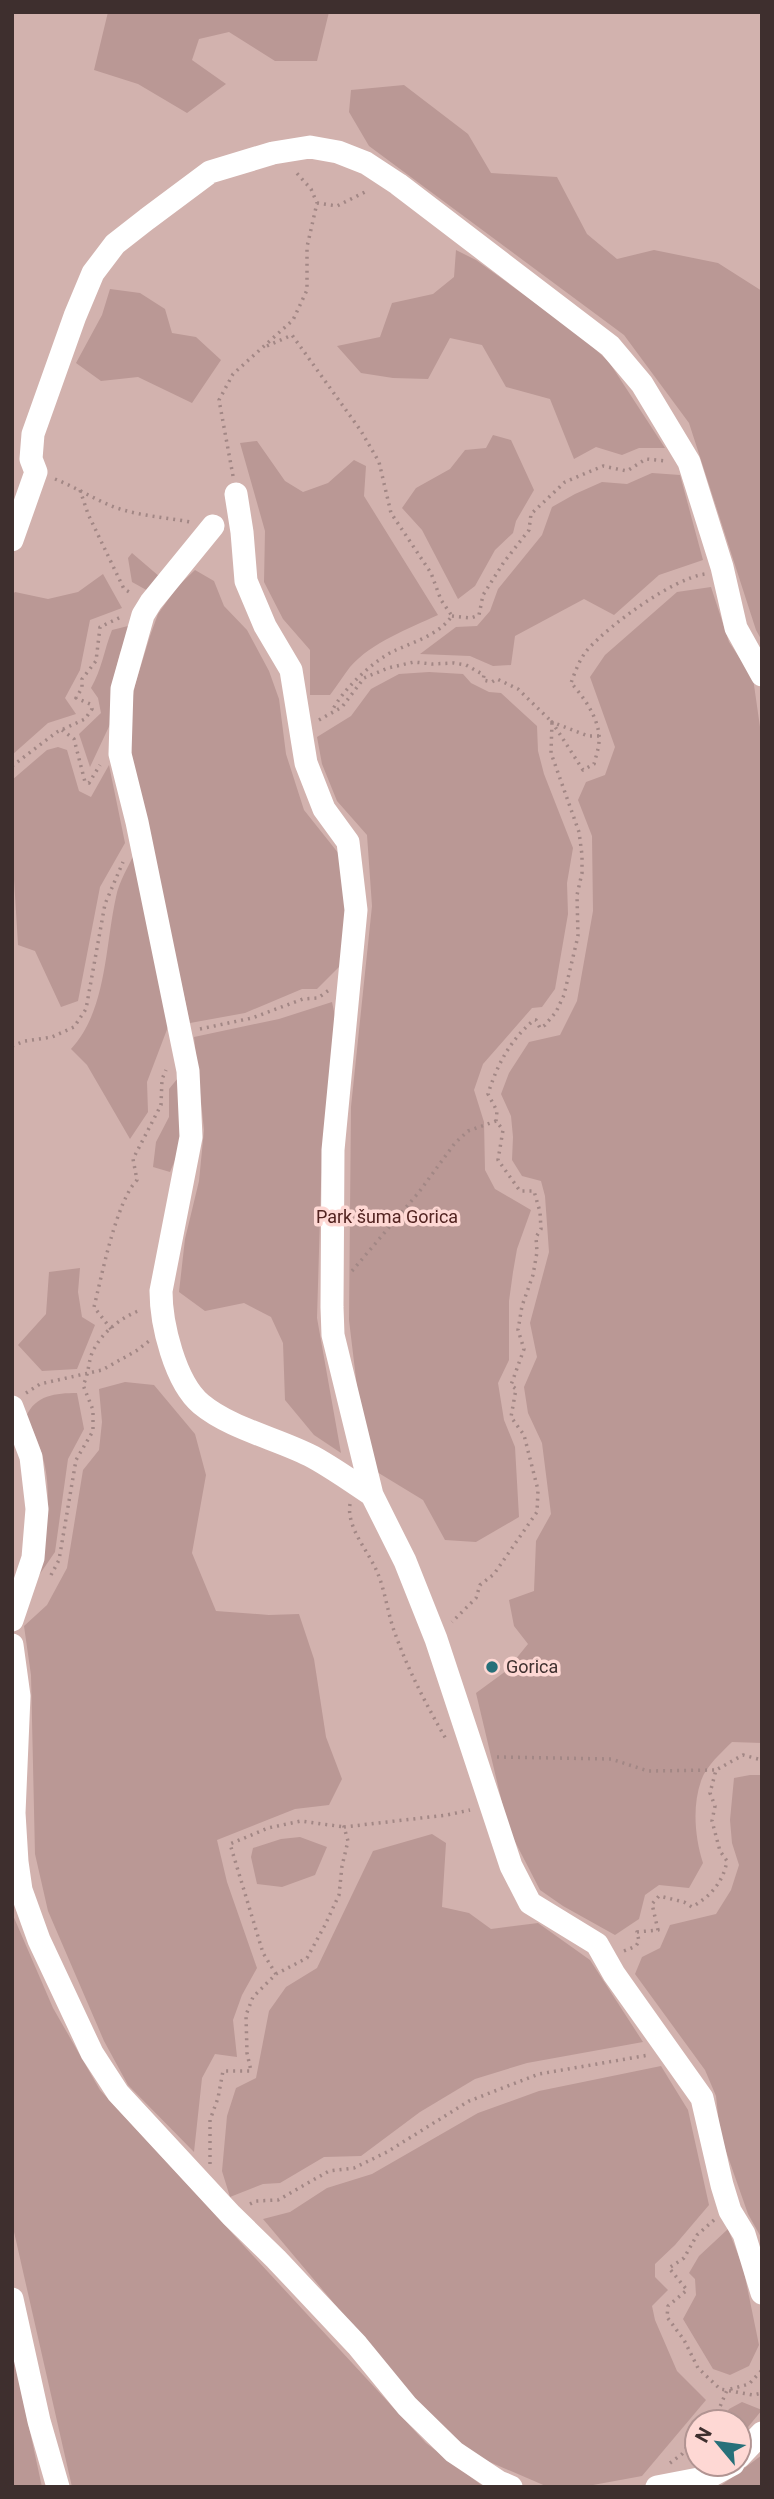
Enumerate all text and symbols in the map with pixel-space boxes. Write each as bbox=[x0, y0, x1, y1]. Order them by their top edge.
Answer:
park label: Park šuma Gorica bbox=[316, 1206, 458, 1227]
place label: Gorica bbox=[506, 1656, 558, 1677]
marker: Gorica bbox=[484, 1659, 500, 1675]
north arrow bbox=[683, 2408, 753, 2478]
text: N bbox=[690, 2424, 717, 2446]

